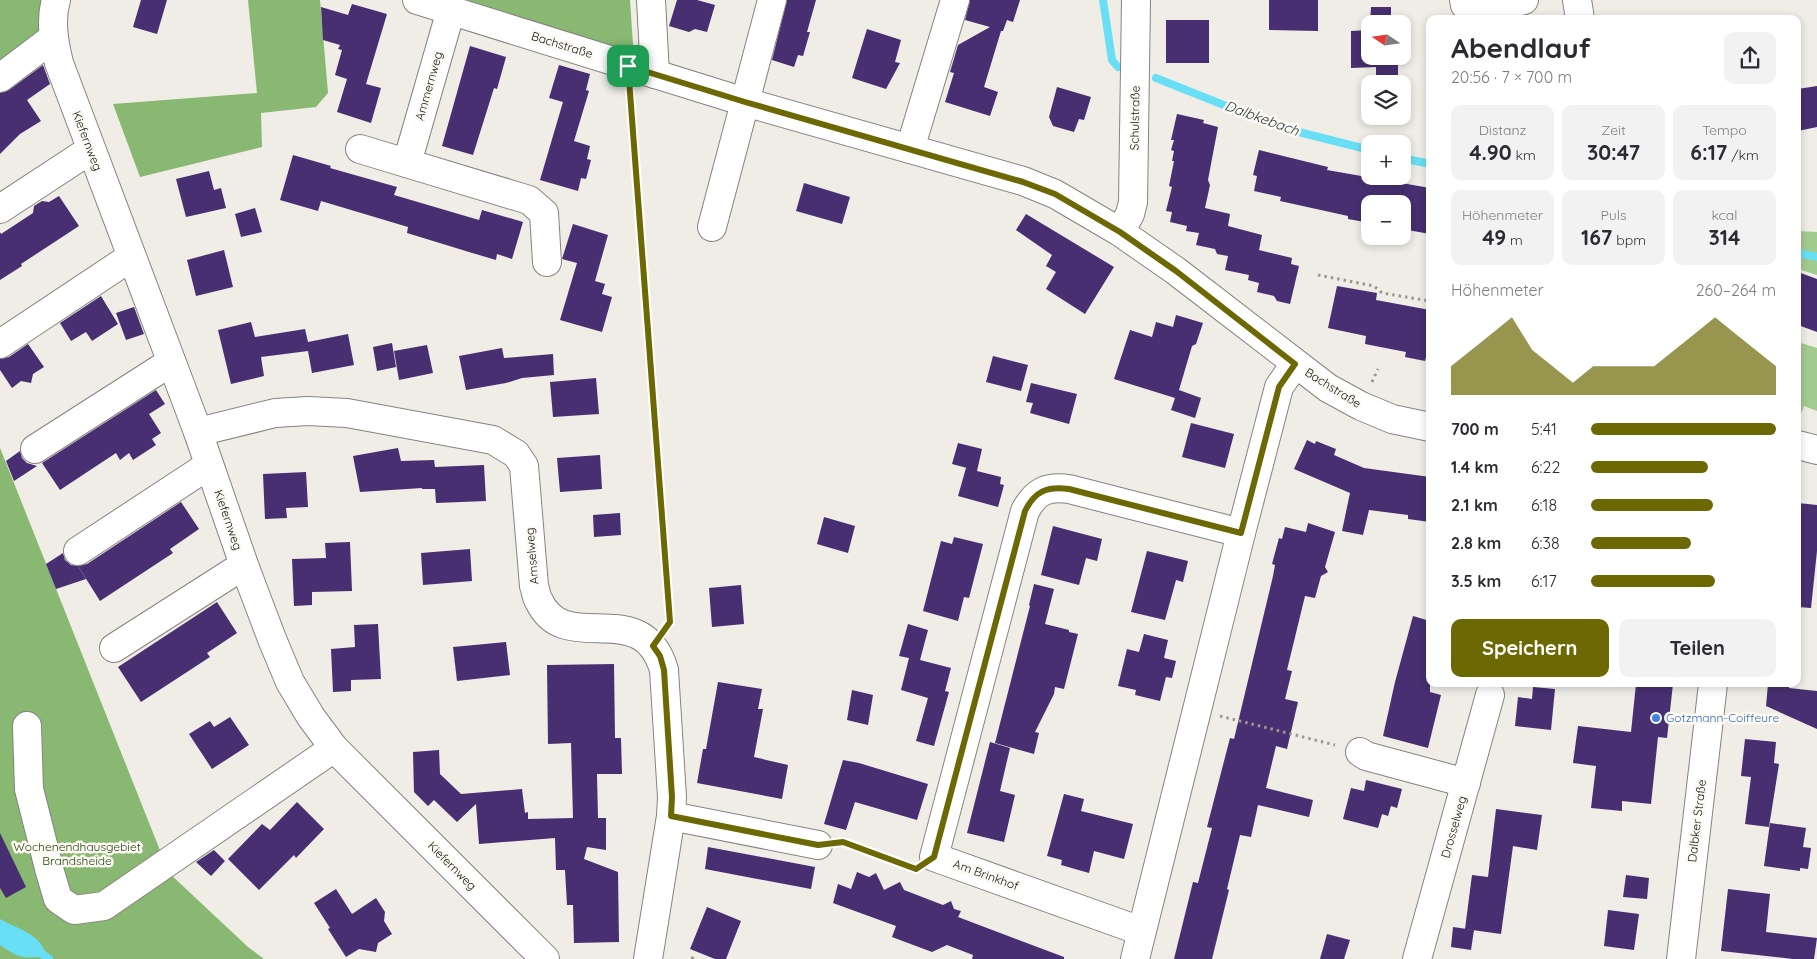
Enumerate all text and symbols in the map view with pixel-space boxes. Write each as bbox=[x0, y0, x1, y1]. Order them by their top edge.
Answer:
north arrow bbox=[1361, 15, 1411, 65]
map controls bbox=[1361, 15, 1411, 245]
street label: Bachstraße bbox=[530, 28, 595, 61]
text: Abendlauf bbox=[1451, 30, 1591, 65]
button: share bbox=[1724, 32, 1776, 84]
pin bbox=[607, 45, 649, 87]
street label: Ammernweg bbox=[411, 50, 446, 122]
icon: arrive bbox=[614, 52, 642, 80]
text: 20:56 · 7 × 700 m bbox=[1451, 67, 1572, 87]
button: layers bbox=[1361, 75, 1411, 125]
street label: Schulstraße bbox=[1126, 85, 1143, 151]
water label: Dalbkebach bbox=[1222, 96, 1302, 140]
street label: Kiefernweg bbox=[69, 109, 106, 173]
text: Distanz bbox=[1479, 121, 1526, 139]
text: Zeit bbox=[1601, 121, 1626, 139]
text: Tempo bbox=[1702, 121, 1747, 139]
button: + bbox=[1361, 135, 1411, 185]
text: 4.90 bbox=[1469, 139, 1512, 165]
text: 30:47 bbox=[1587, 139, 1640, 165]
text: 6:17 bbox=[1690, 139, 1727, 165]
text: km bbox=[1512, 146, 1536, 164]
text: /km bbox=[1727, 146, 1759, 164]
button: − bbox=[1361, 195, 1411, 245]
text: Höhenmeter bbox=[1462, 206, 1543, 224]
text: Puls bbox=[1600, 206, 1627, 224]
text: kcal bbox=[1711, 206, 1738, 224]
text: 49 bbox=[1482, 224, 1506, 250]
text: 167 bbox=[1581, 224, 1612, 250]
text: 314 bbox=[1709, 224, 1740, 250]
text: m bbox=[1506, 231, 1523, 249]
text: bpm bbox=[1612, 231, 1646, 249]
text: Höhenmeter bbox=[1451, 280, 1544, 300]
text: 260–264 m bbox=[1696, 280, 1776, 300]
street label: Bachstraße bbox=[1302, 364, 1364, 411]
text: 700 m bbox=[1451, 419, 1499, 439]
text: 5:41 bbox=[1531, 419, 1557, 439]
text: 1.4 km bbox=[1451, 457, 1498, 477]
text: 6:22 bbox=[1531, 457, 1560, 477]
street label: Kiefernweg bbox=[211, 488, 246, 552]
text: 2.1 km bbox=[1451, 495, 1498, 515]
text: 6:18 bbox=[1531, 495, 1557, 515]
street label: Amselweg bbox=[522, 527, 541, 585]
text: 2.8 km bbox=[1451, 533, 1501, 553]
text: 6:38 bbox=[1531, 533, 1560, 553]
text: 3.5 km bbox=[1451, 571, 1501, 591]
text: 6:17 bbox=[1531, 571, 1557, 591]
button: Speichern bbox=[1451, 619, 1609, 677]
button: Teilen bbox=[1619, 619, 1776, 677]
place label: Gotzmann-Coiffeure bbox=[1666, 710, 1779, 725]
marker: Gotzmann-Coiffeure bbox=[1650, 712, 1662, 724]
street label: Dalbker Straße bbox=[1684, 778, 1709, 863]
street label: Drosselweg bbox=[1437, 794, 1470, 860]
street label: Kiefernweg bbox=[425, 838, 480, 893]
park label: Wochenendhausgebiet Brandsheide bbox=[13, 839, 141, 868]
street label: Am Brinkhof bbox=[951, 856, 1022, 894]

